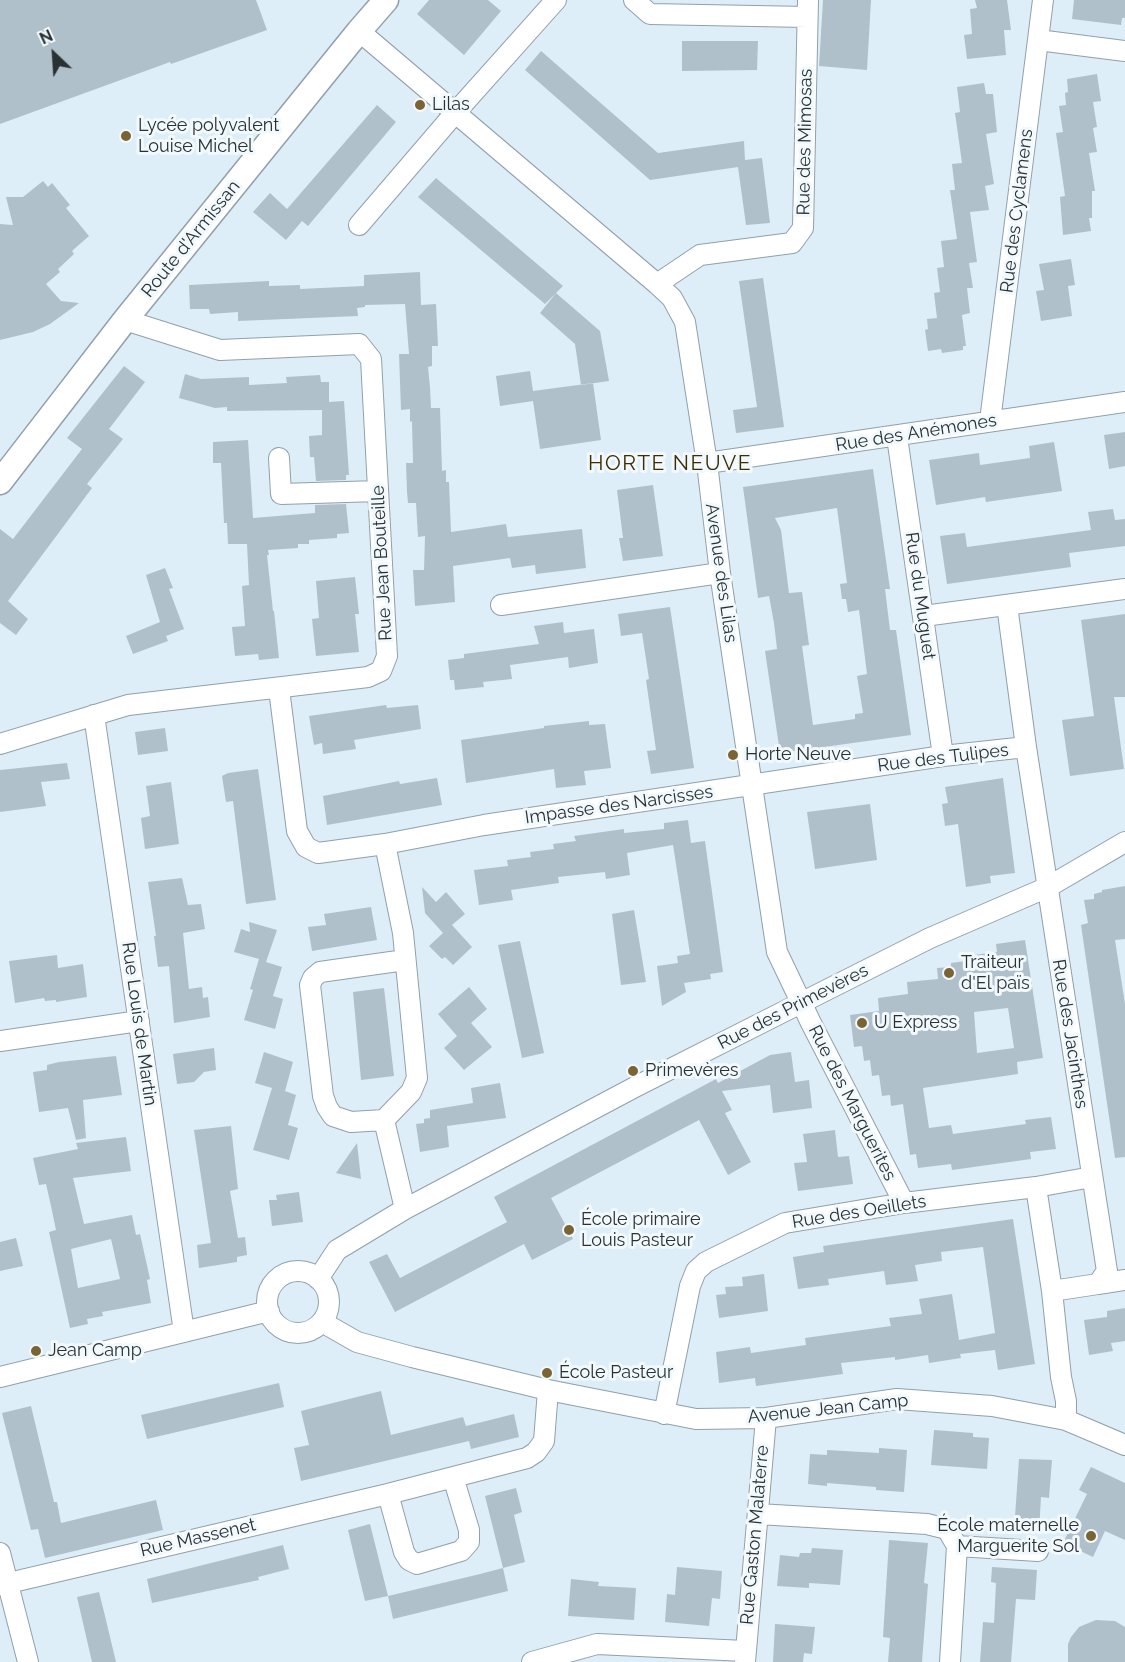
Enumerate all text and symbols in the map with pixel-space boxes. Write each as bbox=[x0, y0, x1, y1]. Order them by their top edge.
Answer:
north arrow bbox=[24, 24, 84, 84]
text: N bbox=[37, 26, 56, 48]
street label: Rue des Mimosas bbox=[793, 68, 817, 216]
place label: Lilas bbox=[432, 94, 470, 116]
marker: Lilas bbox=[413, 98, 427, 112]
place label: Lycée polyvalent Louise Michel bbox=[138, 115, 279, 158]
street label: Rue des Cyclamens bbox=[996, 128, 1038, 294]
marker: Lycée polyvalent Louise Michel bbox=[119, 129, 133, 143]
street label: Route d'Armissan bbox=[137, 176, 245, 302]
street label: Rue des Anémones bbox=[834, 410, 998, 456]
district label: HORTE NEUVE bbox=[588, 451, 752, 477]
street label: Rue Jean Bouteille bbox=[367, 485, 397, 641]
street label: Avenue des Lilas bbox=[701, 502, 741, 644]
street label: Rue du Muguet bbox=[900, 531, 940, 661]
street label: Rue des Tulipes bbox=[876, 739, 1010, 777]
place label: Horte Neuve bbox=[745, 744, 851, 766]
marker: Horte Neuve bbox=[726, 748, 740, 762]
street label: Impasse des Narcisses bbox=[524, 781, 714, 829]
street label: Rue Louis de Martin bbox=[117, 941, 161, 1107]
place label: Traiteur d'El païs bbox=[961, 952, 1030, 994]
street label: Rue des Jacinthes bbox=[1048, 958, 1092, 1110]
street label: Rue des Primevères bbox=[714, 960, 872, 1054]
marker: Traiteur d'El païs bbox=[942, 966, 956, 980]
place label: U Express bbox=[874, 1012, 957, 1034]
marker: U Express bbox=[855, 1016, 869, 1030]
street label: Rue des Marguerites bbox=[803, 1022, 901, 1184]
place label: Primevères bbox=[645, 1060, 738, 1082]
marker: Primevères bbox=[626, 1064, 640, 1078]
street label: Rue des Oeillets bbox=[790, 1191, 928, 1233]
place label: École primaire Louis Pasteur bbox=[581, 1209, 700, 1252]
marker: École primaire Louis Pasteur bbox=[562, 1223, 576, 1237]
place label: Jean Camp bbox=[48, 1340, 142, 1362]
marker: Jean Camp bbox=[29, 1344, 43, 1358]
place label: École Pasteur bbox=[559, 1362, 673, 1384]
marker: École Pasteur bbox=[540, 1366, 554, 1380]
street label: Avenue Jean Camp bbox=[747, 1390, 909, 1428]
street label: Rue Gaston Malaterre bbox=[736, 1444, 774, 1626]
street label: Rue Massenet bbox=[138, 1514, 258, 1562]
place label: École maternelle Marguerite Sol bbox=[937, 1515, 1079, 1558]
marker: École maternelle Marguerite Sol bbox=[1084, 1529, 1098, 1543]

